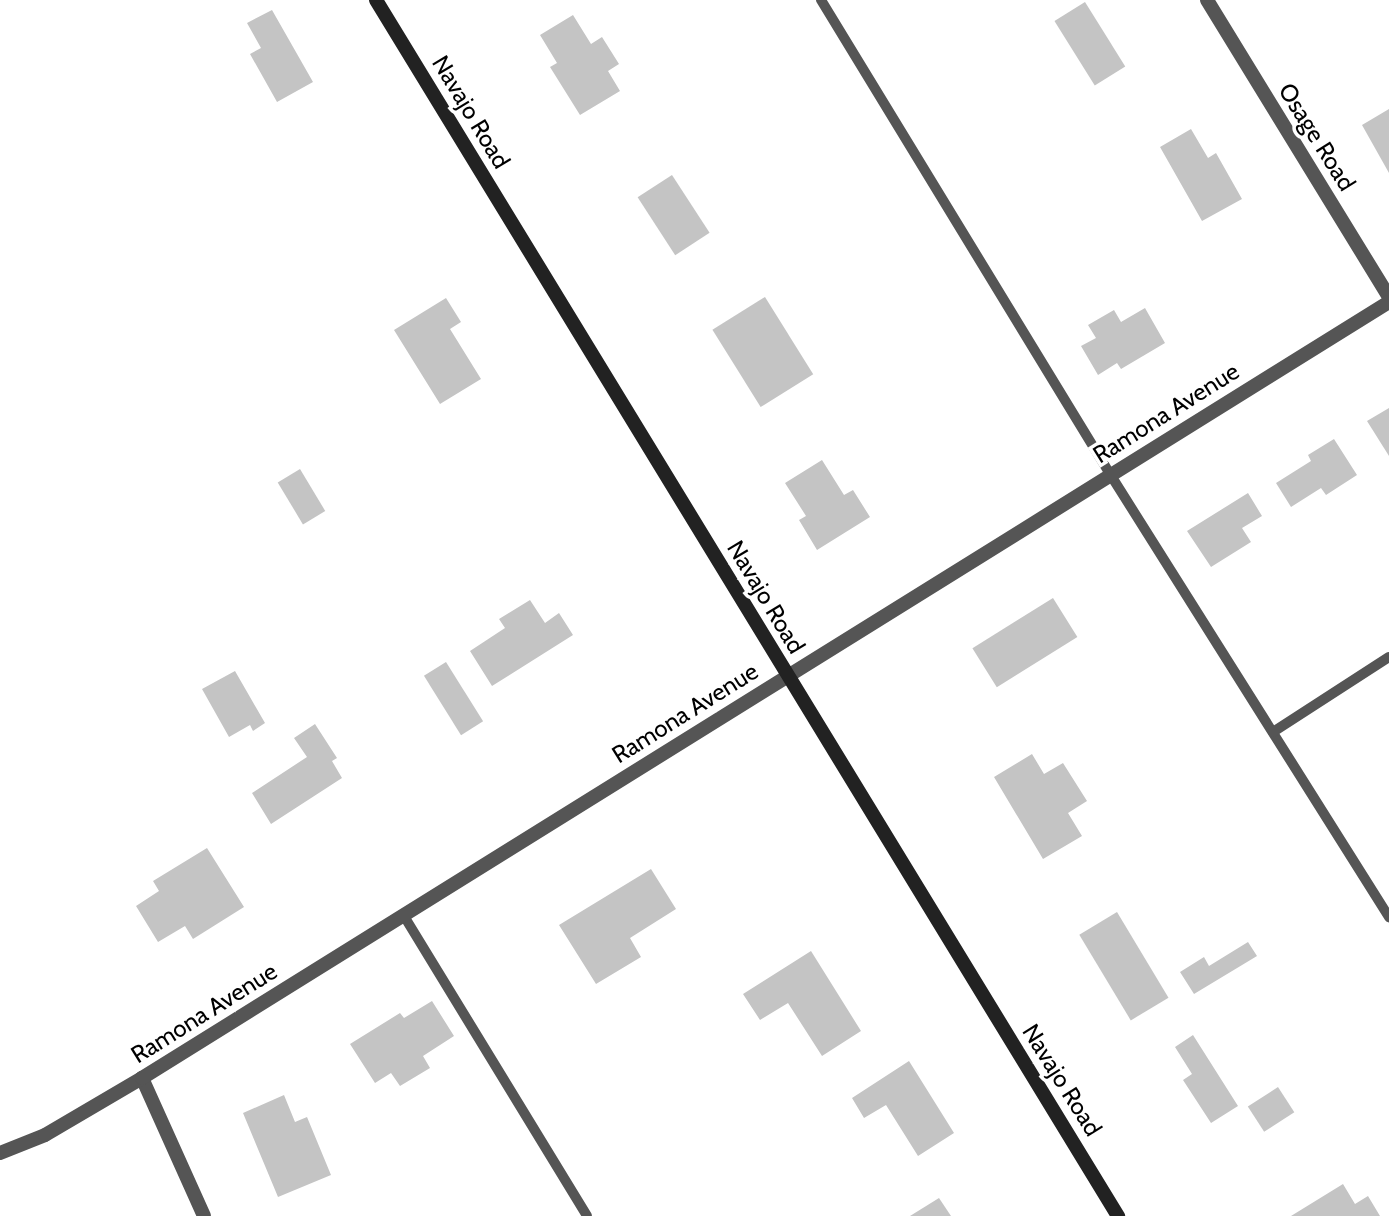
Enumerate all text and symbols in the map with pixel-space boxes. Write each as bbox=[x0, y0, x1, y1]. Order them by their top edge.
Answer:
street label: Navajo Road bbox=[426, 50, 516, 174]
street label: Osage Road bbox=[1273, 78, 1361, 196]
street label: Ramona Avenue bbox=[1088, 357, 1244, 469]
street label: Navajo Road bbox=[721, 535, 811, 659]
street label: Ramona Avenue bbox=[607, 657, 763, 769]
street label: Ramona Avenue bbox=[126, 957, 282, 1069]
street label: Navajo Road bbox=[1016, 1019, 1108, 1141]

